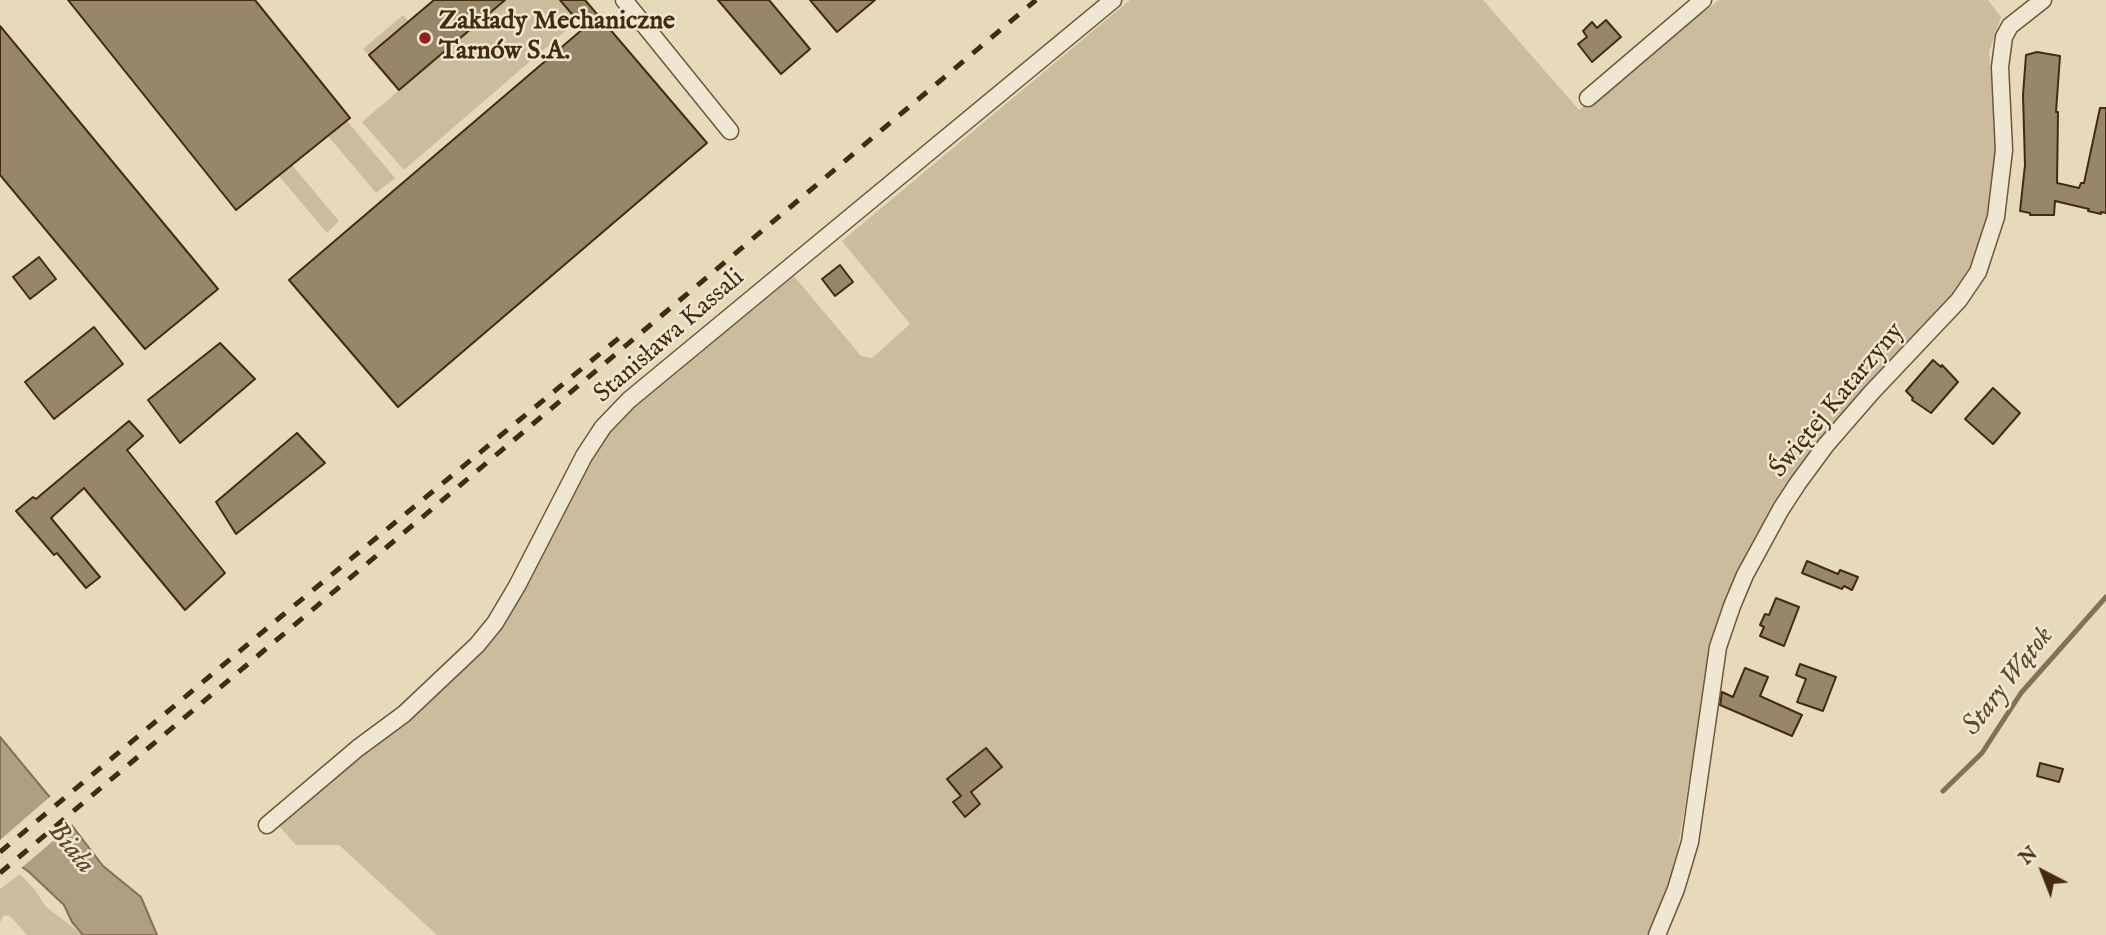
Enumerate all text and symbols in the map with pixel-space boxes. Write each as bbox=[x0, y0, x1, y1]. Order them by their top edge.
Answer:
place label: Zakłady Mechaniczne Tarnów S.A. bbox=[439, 7, 675, 68]
marker: Zakłady Mechaniczne Tarnów S.A. bbox=[417, 30, 433, 46]
street label: Stanisława Kassali bbox=[588, 263, 752, 411]
street label: Świętej Katarzyny bbox=[1764, 317, 1912, 485]
water label: Stary Wątok bbox=[1956, 621, 2062, 743]
water label: Biała bbox=[39, 816, 101, 882]
north arrow bbox=[2008, 837, 2078, 907]
text: N bbox=[2015, 842, 2043, 871]

